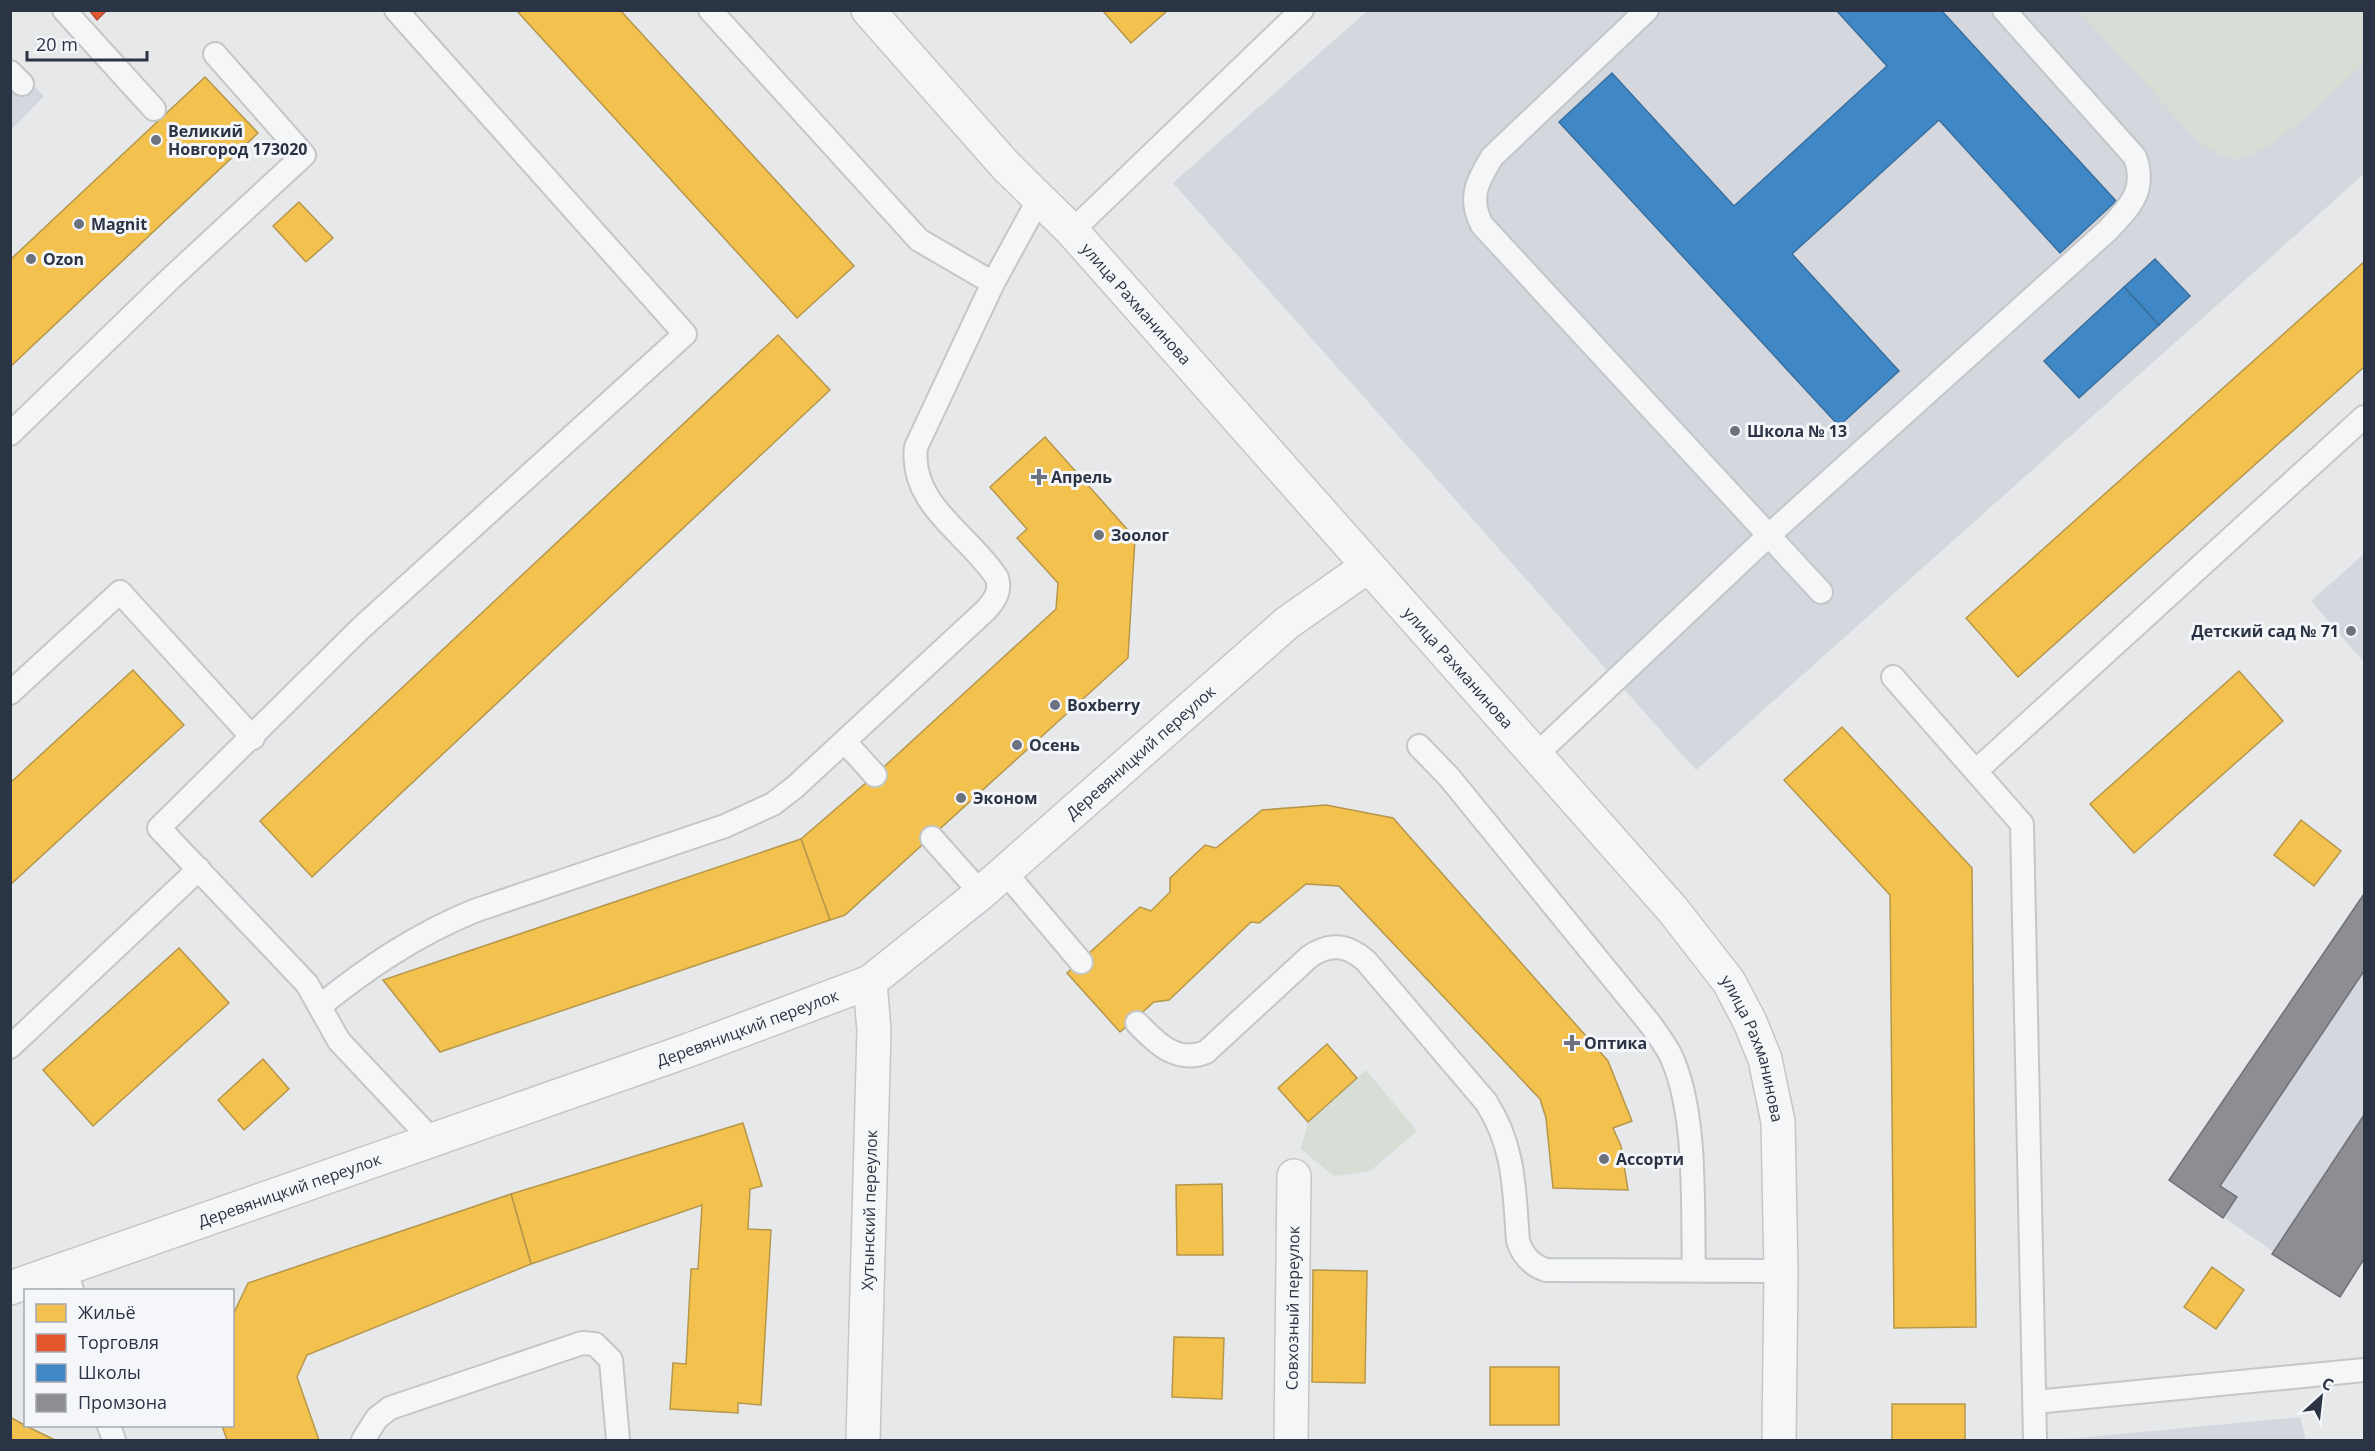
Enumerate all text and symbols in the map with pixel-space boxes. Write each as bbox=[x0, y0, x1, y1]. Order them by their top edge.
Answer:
scale bar bbox=[27, 24, 147, 62]
text: 20 m bbox=[36, 32, 78, 56]
place label: Великий Новгород 173020 bbox=[168, 120, 307, 160]
marker: Великий Новгород 173020 bbox=[149, 133, 163, 147]
place label: Magnit bbox=[91, 213, 147, 235]
marker: Magnit bbox=[72, 217, 86, 231]
street label: улица Рахманинова bbox=[1076, 238, 1196, 369]
place label: Ozon bbox=[43, 248, 84, 270]
marker: Ozon bbox=[24, 252, 38, 266]
place label: Школа № 13 bbox=[1747, 420, 1847, 442]
marker: Школа № 13 bbox=[1728, 424, 1742, 438]
place label: Апрель bbox=[1051, 466, 1112, 488]
marker: Апрель bbox=[1032, 470, 1046, 484]
place label: Зоолог bbox=[1111, 524, 1169, 546]
marker: Зоолог bbox=[1092, 528, 1106, 542]
street label: улица Рахманинова bbox=[1399, 602, 1518, 733]
place label: Детский сад № 71 bbox=[2192, 620, 2339, 642]
marker: Детский сад № 71 bbox=[2344, 624, 2358, 638]
street label: Деревяницкий переулок bbox=[1061, 680, 1221, 824]
place label: Boxberry bbox=[1067, 694, 1141, 716]
marker: Boxberry bbox=[1048, 698, 1062, 712]
place label: Осень bbox=[1029, 734, 1080, 756]
marker: Осень bbox=[1010, 738, 1024, 752]
place label: Эконом bbox=[973, 787, 1037, 809]
marker: Эконом bbox=[954, 791, 968, 805]
street label: улица Рахманинова bbox=[1716, 970, 1789, 1124]
street label: Деревяницкий переулок bbox=[653, 984, 842, 1072]
place label: Оптика bbox=[1584, 1032, 1647, 1054]
marker: Оптика bbox=[1565, 1036, 1579, 1050]
street label: Хутынский переулок bbox=[856, 1129, 882, 1291]
street label: Деревяницкий переулок bbox=[195, 1148, 385, 1232]
place label: Ассорти bbox=[1616, 1148, 1684, 1170]
marker: Ассорти bbox=[1597, 1152, 1611, 1166]
street label: Совхозный переулок bbox=[1281, 1225, 1304, 1390]
legend bbox=[24, 1289, 234, 1427]
text: Жильё bbox=[78, 1300, 136, 1324]
text: Торговля bbox=[78, 1330, 159, 1354]
text: Школы bbox=[78, 1360, 141, 1384]
north arrow bbox=[2291, 1367, 2351, 1427]
text: С bbox=[2318, 1372, 2337, 1396]
text: Промзона bbox=[78, 1390, 167, 1414]

